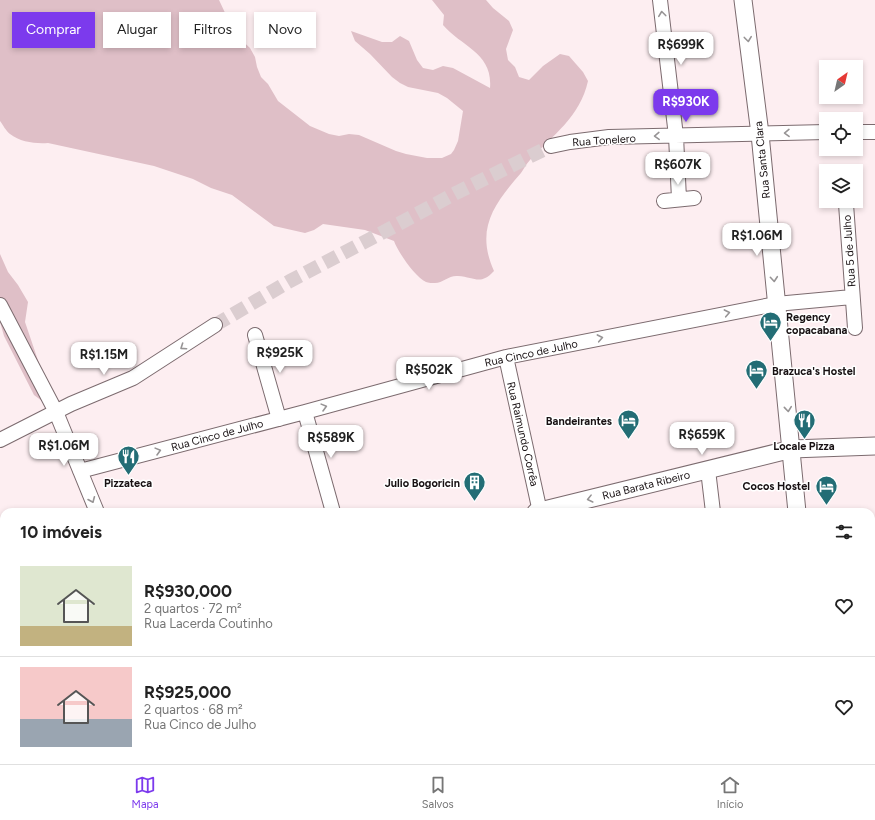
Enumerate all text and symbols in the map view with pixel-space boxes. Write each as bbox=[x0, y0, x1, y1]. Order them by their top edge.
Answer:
one-way arrow bbox=[658, 11, 667, 17]
chip: Comprar bbox=[12, 12, 95, 48]
chip: Alugar bbox=[103, 12, 171, 48]
chip: Filtros bbox=[179, 12, 246, 48]
chip: Novo bbox=[254, 12, 316, 48]
pin: R$699K bbox=[648, 32, 714, 66]
one-way arrow bbox=[743, 36, 752, 42]
text: R$699K bbox=[658, 37, 704, 52]
north arrow bbox=[819, 60, 863, 104]
map controls bbox=[819, 60, 863, 208]
pin: R$930K bbox=[653, 89, 719, 123]
text: R$930K bbox=[662, 94, 710, 109]
button: locate bbox=[819, 112, 863, 156]
street label: Rua Santa Clara bbox=[752, 121, 773, 199]
one-way arrow bbox=[784, 129, 790, 137]
street label: Rua Tonelero bbox=[572, 132, 636, 149]
one-way arrow bbox=[654, 132, 660, 141]
pin: R$607K bbox=[645, 152, 711, 186]
text: R$607K bbox=[654, 157, 702, 172]
button: layers bbox=[819, 164, 863, 208]
street label: Rua 5 de Julho bbox=[840, 214, 859, 287]
pin: R$1.06M bbox=[720, 223, 794, 257]
text: R$1.06M bbox=[731, 228, 783, 243]
one-way arrow bbox=[769, 276, 778, 282]
one-way arrow bbox=[724, 310, 730, 318]
hotel icon: Regency copacabana bbox=[757, 310, 783, 343]
place label: Regency copacabana bbox=[786, 311, 847, 337]
one-way arrow bbox=[596, 334, 603, 343]
street label: Rua Cinco de Julho bbox=[483, 337, 579, 370]
pin: R$925K bbox=[247, 340, 313, 374]
pin: R$1.15M bbox=[67, 342, 141, 376]
one-way arrow bbox=[180, 342, 187, 349]
text: R$925K bbox=[257, 345, 303, 360]
text: R$1.15M bbox=[80, 347, 128, 362]
pin: R$502K bbox=[396, 357, 462, 391]
hotel icon: Brazuca's Hostel bbox=[744, 358, 770, 391]
text: R$502K bbox=[405, 362, 453, 377]
place label: Brazuca's Hostel bbox=[772, 365, 856, 378]
street label: Rua Raimundo Corrêa bbox=[504, 381, 541, 488]
one-way arrow bbox=[320, 403, 327, 412]
one-way arrow bbox=[783, 405, 792, 412]
restaurant icon: Locale Pizza bbox=[791, 407, 817, 440]
hotel icon: Bandeirantes bbox=[615, 408, 641, 441]
place label: Bandeirantes bbox=[546, 415, 612, 428]
street label: Rua Cinco de Julho bbox=[170, 417, 265, 454]
pin: R$659K bbox=[669, 422, 735, 456]
pin: R$589K bbox=[298, 425, 364, 459]
text: R$659K bbox=[679, 427, 725, 442]
text: R$589K bbox=[307, 430, 355, 445]
pin: R$1.06M bbox=[27, 433, 101, 467]
text: R$1.06M bbox=[38, 438, 90, 453]
place label: Locale Pizza bbox=[773, 440, 835, 453]
restaurant icon: Pizzateca bbox=[115, 444, 141, 477]
one-way arrow bbox=[155, 447, 161, 455]
street label: Rua Barata Ribeiro bbox=[601, 468, 691, 503]
building icon: Julio Bogoricin bbox=[462, 470, 488, 503]
hotel icon: Cocos Hostel bbox=[813, 473, 839, 506]
place label: Pizzateca bbox=[104, 477, 152, 490]
place label: Julio Bogoricin bbox=[385, 477, 460, 490]
place label: Cocos Hostel bbox=[743, 480, 810, 493]
one-way arrow bbox=[587, 494, 593, 502]
one-way arrow bbox=[87, 495, 95, 503]
icon: filters bbox=[833, 521, 855, 543]
text: 10 imóveis bbox=[20, 522, 102, 542]
text: R$930,000 bbox=[144, 581, 232, 601]
icon: home bbox=[52, 582, 100, 630]
icon: heart bbox=[833, 595, 855, 617]
text: 2 quartos · 72 m² bbox=[144, 601, 242, 616]
text: Rua Lacerda Coutinho bbox=[144, 616, 273, 631]
text: R$925,000 bbox=[144, 682, 231, 702]
icon: home bbox=[52, 683, 100, 731]
icon: heart bbox=[833, 696, 855, 718]
text: 2 quartos · 68 m² bbox=[144, 702, 243, 717]
text: Rua Cinco de Julho bbox=[144, 717, 256, 732]
tab: Mapa bbox=[132, 774, 159, 811]
tab: Salvos bbox=[422, 774, 454, 811]
tab: Início bbox=[717, 774, 743, 811]

